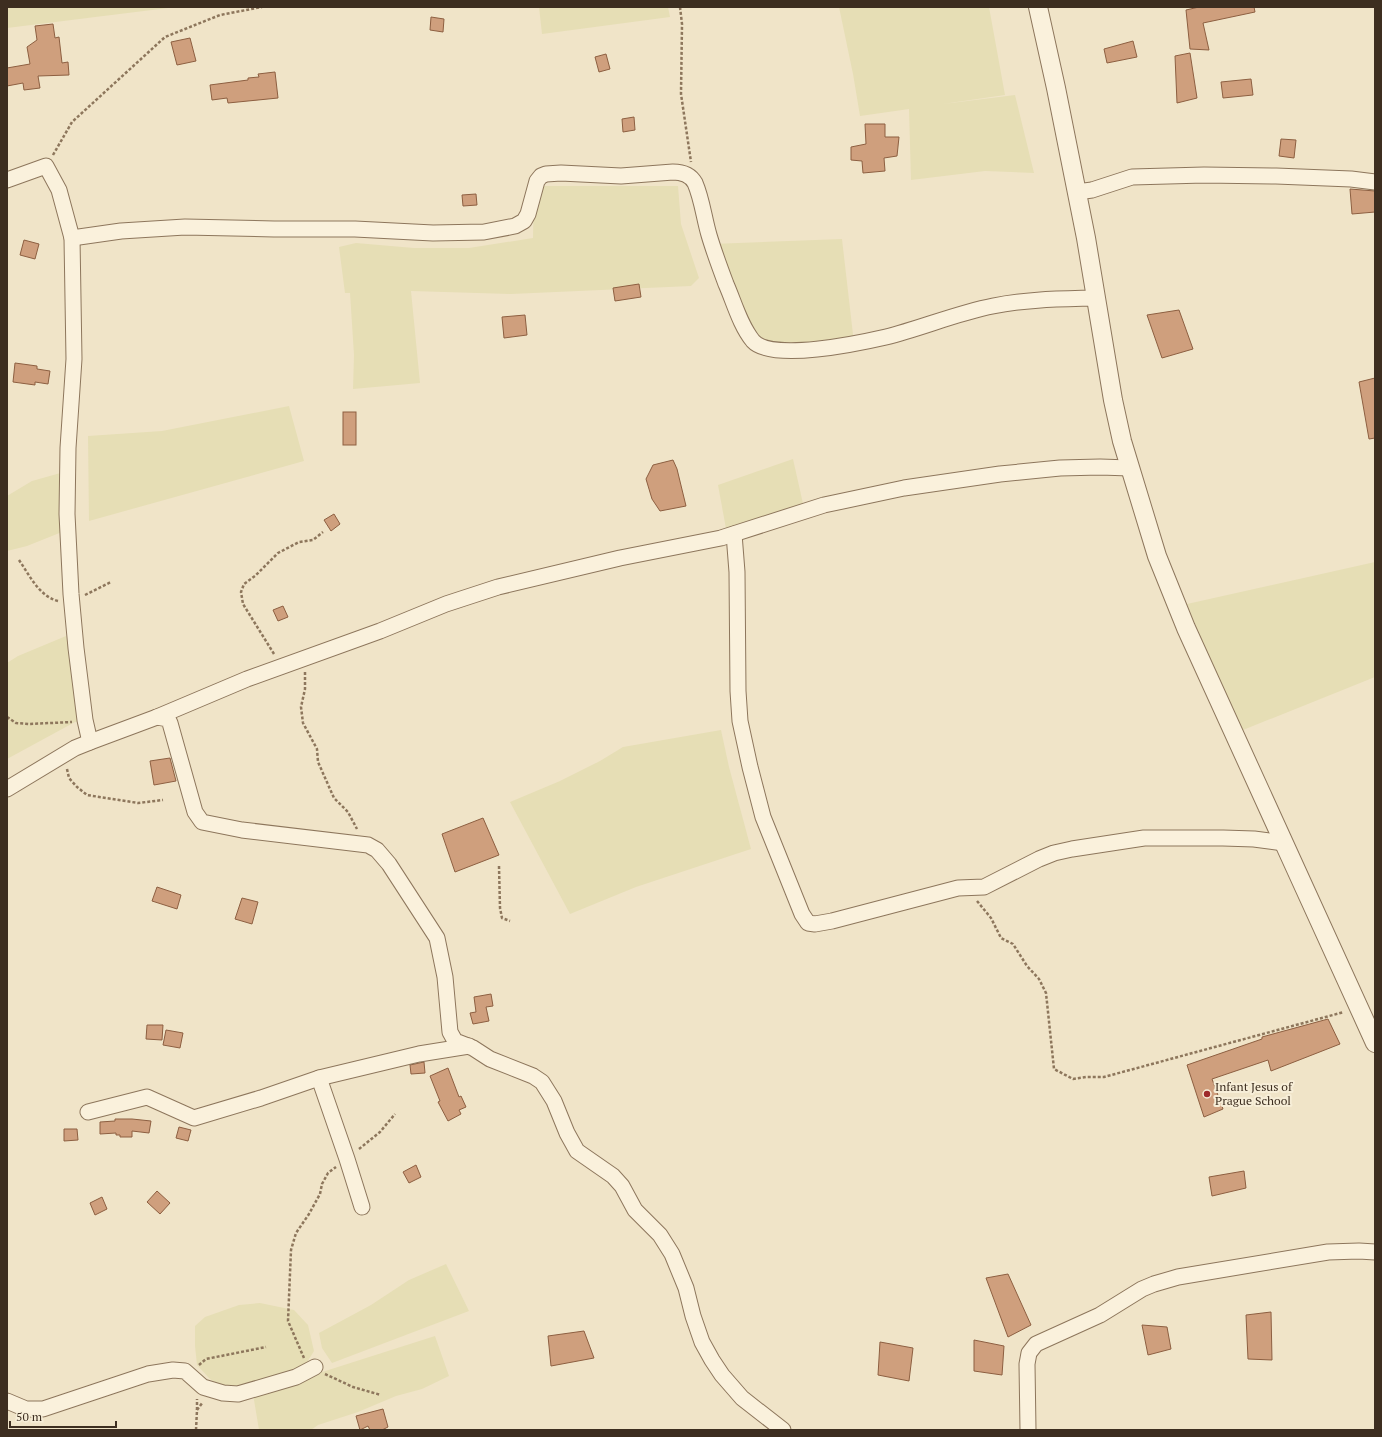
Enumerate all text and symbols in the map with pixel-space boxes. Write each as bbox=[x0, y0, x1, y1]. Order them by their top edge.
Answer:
place label: Infant Jesus of Prague School bbox=[1215, 1079, 1293, 1108]
marker: Infant Jesus of Prague School bbox=[1202, 1089, 1212, 1099]
scale bar bbox=[10, 1403, 116, 1429]
text: 50 m bbox=[16, 1409, 43, 1424]

